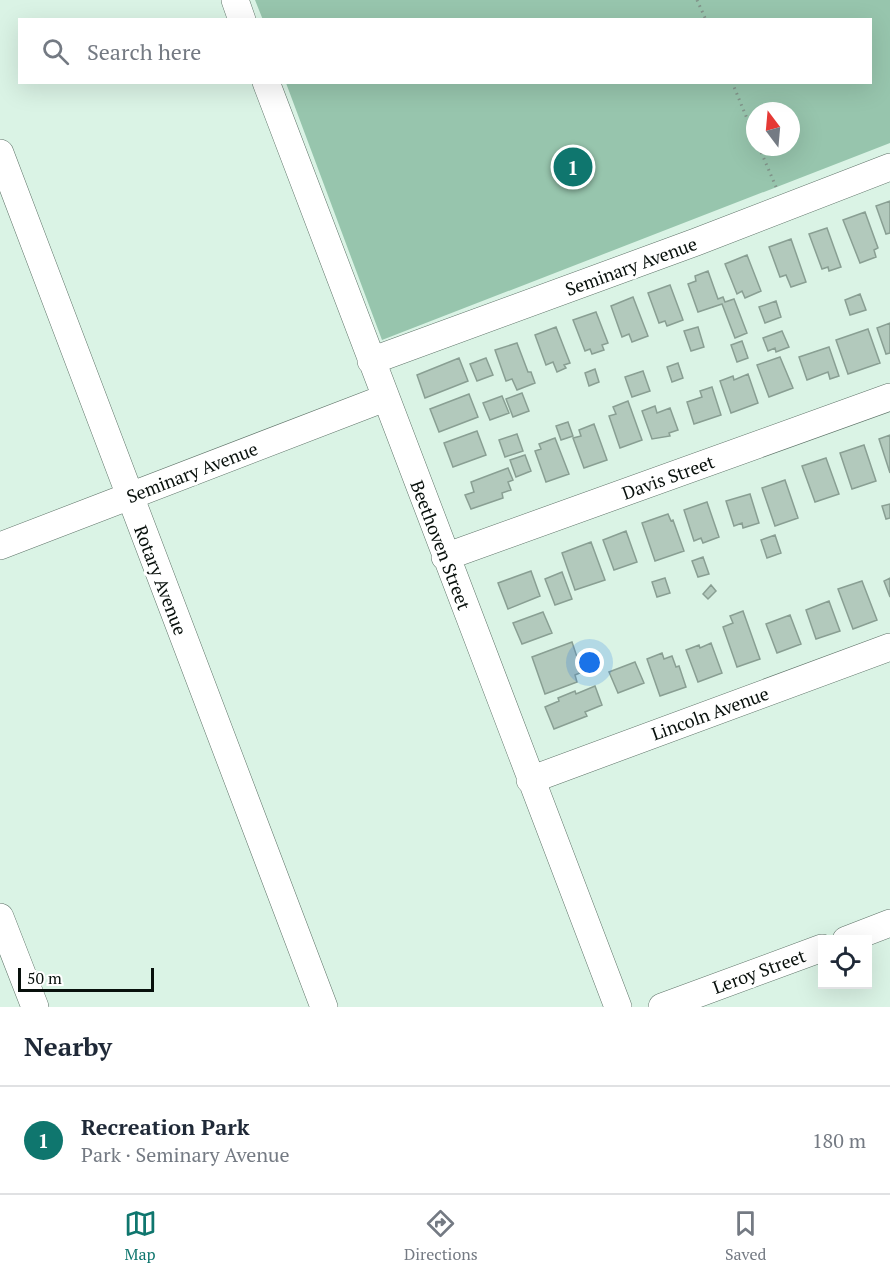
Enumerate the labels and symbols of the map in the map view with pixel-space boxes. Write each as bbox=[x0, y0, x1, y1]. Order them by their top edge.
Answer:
north arrow bbox=[746, 102, 800, 156]
pin: 1 bbox=[554, 144, 592, 190]
street label: Seminary Avenue bbox=[562, 231, 700, 301]
street label: Seminary Avenue bbox=[123, 436, 261, 508]
street label: Davis Street bbox=[619, 449, 718, 505]
street label: Beethoven Street bbox=[405, 477, 477, 614]
street label: Rotary Avenue bbox=[129, 522, 193, 638]
your location bbox=[575, 648, 604, 677]
street label: Lincoln Avenue bbox=[648, 681, 772, 745]
street label: Leroy Street bbox=[709, 943, 809, 999]
scale bar bbox=[18, 965, 154, 992]

